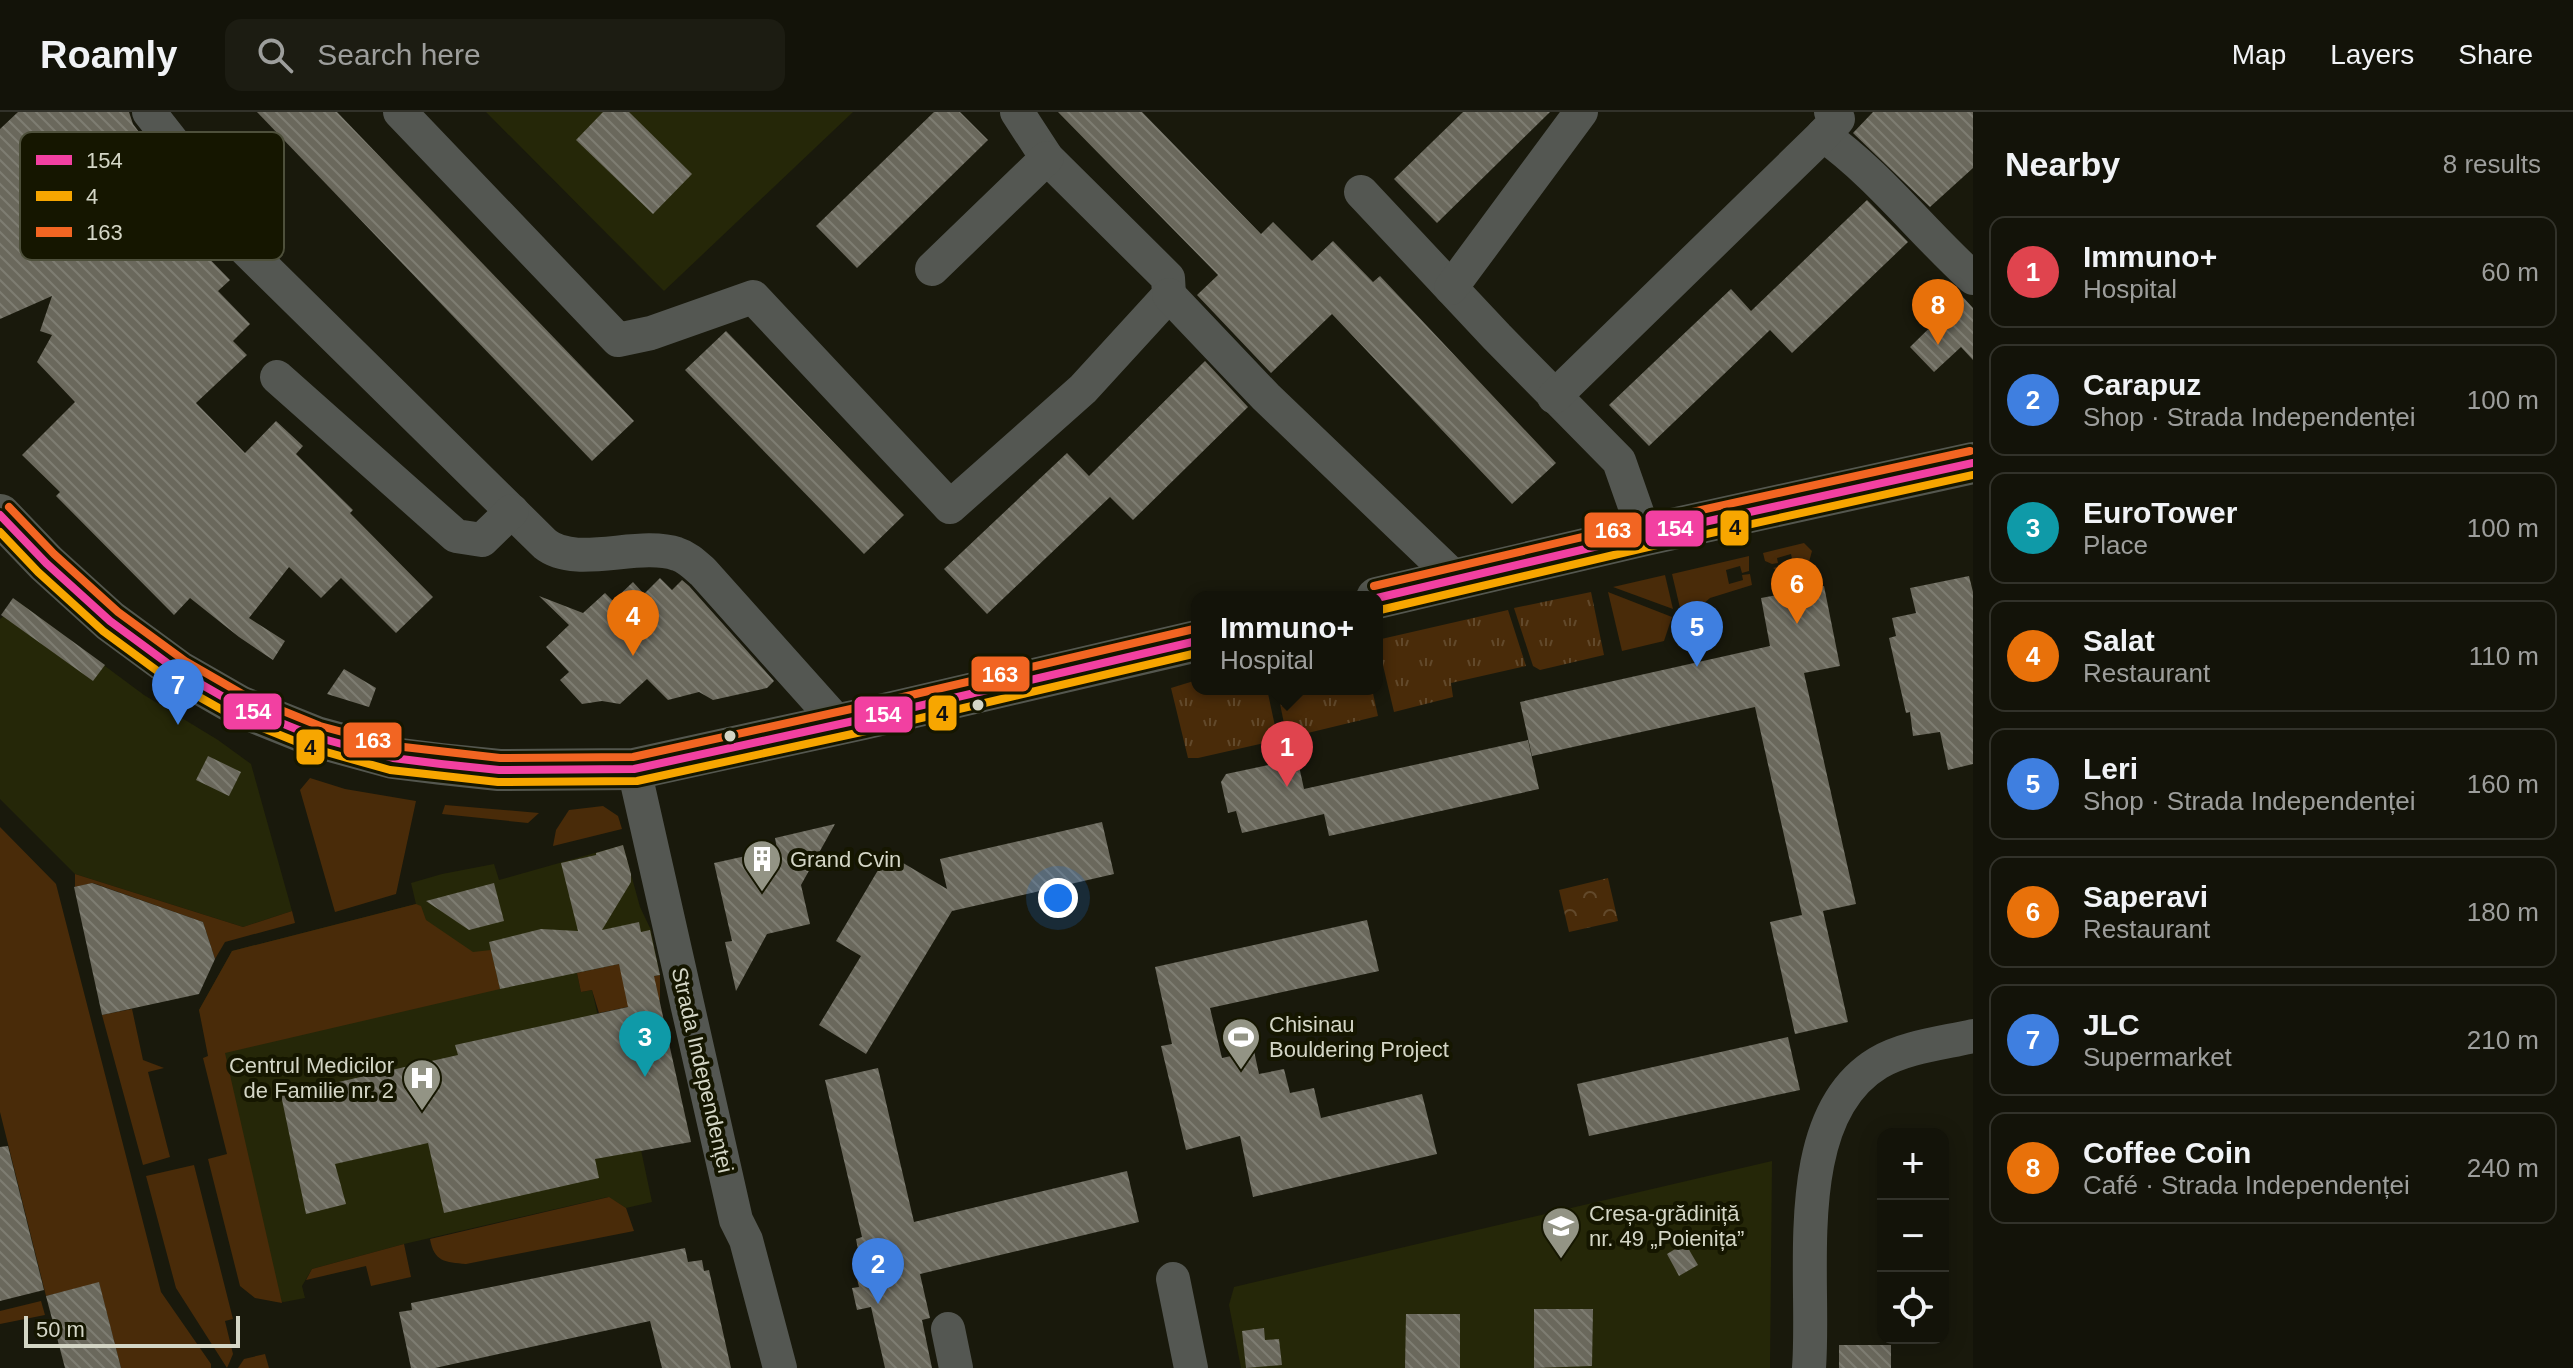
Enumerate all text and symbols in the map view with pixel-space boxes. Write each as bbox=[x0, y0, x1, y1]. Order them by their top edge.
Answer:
search box bbox=[225, 19, 785, 91]
icon: search bbox=[253, 33, 297, 77]
text: Roamly bbox=[40, 34, 177, 76]
text: Search here bbox=[317, 38, 481, 71]
text: Map bbox=[2232, 39, 2286, 70]
text: Layers bbox=[2330, 39, 2414, 70]
text: Share bbox=[2458, 39, 2533, 70]
legend bbox=[20, 132, 284, 260]
text: Nearby bbox=[2005, 145, 2120, 183]
text: 154 bbox=[86, 148, 123, 173]
text: 8 results bbox=[2443, 149, 2541, 179]
text: 4 bbox=[86, 184, 98, 209]
text: 163 bbox=[86, 220, 123, 245]
text: Immuno+ bbox=[2083, 240, 2217, 273]
text: 1 bbox=[2026, 257, 2040, 287]
text: 60 m bbox=[2481, 257, 2539, 287]
text: Hospital bbox=[2083, 274, 2177, 304]
pin: 8 bbox=[1912, 279, 1964, 345]
text: Carapuz bbox=[2083, 368, 2201, 401]
text: 2 bbox=[2026, 385, 2040, 415]
text: 100 m bbox=[2467, 385, 2539, 415]
text: Shop · Strada Independenței bbox=[2083, 402, 2415, 432]
text: EuroTower bbox=[2083, 496, 2237, 529]
line badge: 154 bbox=[1644, 509, 1705, 548]
line badge: 4 bbox=[1719, 509, 1750, 547]
line badge: 163 bbox=[1583, 511, 1643, 549]
text: 3 bbox=[2026, 513, 2040, 543]
text: 100 m bbox=[2467, 513, 2539, 543]
text: 4 bbox=[1729, 515, 1742, 540]
text: 154 bbox=[1657, 516, 1694, 541]
text: 163 bbox=[1595, 518, 1631, 543]
text: Place bbox=[2083, 530, 2148, 560]
pin: 6 bbox=[1771, 558, 1823, 624]
pin: 4 bbox=[607, 590, 659, 656]
popup bbox=[1191, 591, 1383, 695]
pin: 5 bbox=[1671, 601, 1723, 667]
text: Immuno+ bbox=[1220, 611, 1354, 644]
text: Salat bbox=[2083, 624, 2155, 657]
text: 4 bbox=[2026, 641, 2040, 671]
text: 110 m bbox=[2469, 641, 2539, 671]
text: Hospital bbox=[1220, 645, 1314, 675]
line badge: 163 bbox=[970, 655, 1031, 693]
text: Restaurant bbox=[2083, 658, 2210, 688]
pin: 7 bbox=[152, 659, 204, 725]
text: 163 bbox=[982, 662, 1018, 687]
line badge: 154 bbox=[222, 692, 283, 731]
line badge: 4 bbox=[927, 694, 958, 732]
line badge: 154 bbox=[853, 695, 914, 734]
unlabelled marker bbox=[970, 697, 986, 713]
text: 154 bbox=[235, 699, 272, 724]
text: 4 bbox=[936, 701, 949, 726]
text: 154 bbox=[865, 702, 902, 727]
line badge: 163 bbox=[342, 721, 403, 759]
pin: 1 bbox=[1261, 721, 1313, 787]
line badge: 4 bbox=[295, 728, 326, 766]
text: 163 bbox=[355, 728, 391, 753]
unlabelled marker bbox=[722, 728, 738, 744]
text: 4 bbox=[304, 735, 317, 760]
text: Leri bbox=[2083, 752, 2138, 785]
text: 5 bbox=[2026, 769, 2040, 799]
text: 160 m bbox=[2467, 769, 2539, 799]
text: Shop · Strada Independenței bbox=[2083, 786, 2415, 816]
building icon: Grand Cvin bbox=[741, 838, 783, 893]
place label: Grand Cvin bbox=[790, 847, 901, 872]
your location bbox=[1038, 878, 1078, 918]
text: Saperavi bbox=[2083, 880, 2208, 913]
text: 6 bbox=[2026, 897, 2040, 927]
text: 180 m bbox=[2467, 897, 2539, 927]
text: Restaurant bbox=[2083, 914, 2210, 944]
street label: Strada Independenței bbox=[667, 965, 738, 1175]
text: JLC bbox=[2083, 1008, 2140, 1041]
pin: 3 bbox=[619, 1011, 671, 1077]
place label: Chisinau Bouldering Project bbox=[1269, 1012, 1449, 1062]
sports icon: Chisinau Bouldering Project bbox=[1220, 1016, 1262, 1071]
text: 7 bbox=[2026, 1025, 2040, 1055]
text: 210 m bbox=[2467, 1025, 2539, 1055]
text: Supermarket bbox=[2083, 1042, 2232, 1072]
place label: Centrul Medicilor de Familie nr. 2 bbox=[229, 1053, 394, 1103]
hospital icon: Centrul Medicilor de Familie nr. 2 bbox=[401, 1057, 443, 1112]
map controls bbox=[1877, 1128, 1949, 1344]
button: + bbox=[1877, 1128, 1949, 1200]
text: Coffee Coin bbox=[2083, 1136, 2251, 1169]
text: 8 bbox=[2026, 1153, 2040, 1183]
text: 240 m bbox=[2467, 1153, 2539, 1183]
text: Café · Strada Independenței bbox=[2083, 1170, 2410, 1200]
button: − bbox=[1877, 1200, 1949, 1272]
place label: Creșa-grădiniță nr. 49 „Poienița” bbox=[1589, 1201, 1744, 1251]
school or university icon: Creșa-grădiniță nr. 49 „Poienița” bbox=[1540, 1205, 1582, 1260]
pin: 2 bbox=[852, 1238, 904, 1304]
button: locate bbox=[1877, 1272, 1949, 1344]
scale bar bbox=[24, 1312, 240, 1348]
text: 50 m bbox=[36, 1317, 85, 1342]

